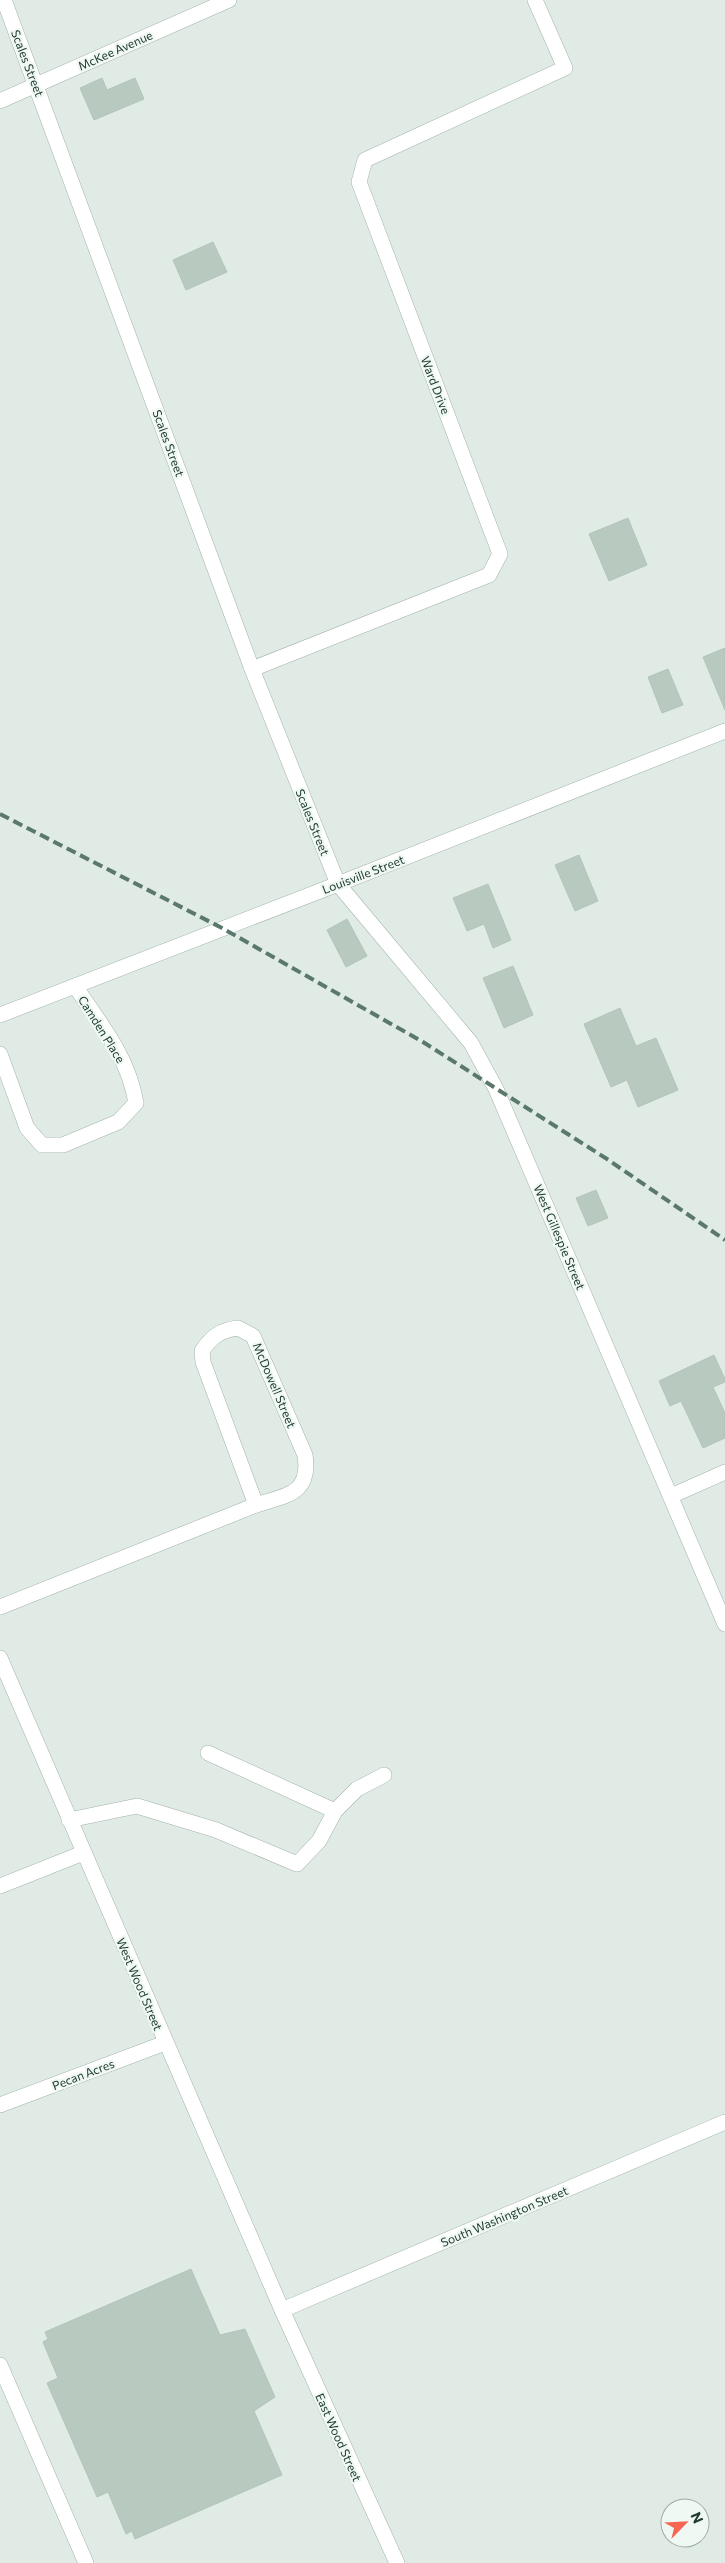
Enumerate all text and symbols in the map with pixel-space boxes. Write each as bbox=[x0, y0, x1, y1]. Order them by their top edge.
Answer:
street label: McKee Avenue bbox=[76, 27, 154, 73]
street label: Scales Street bbox=[9, 28, 47, 98]
street label: Ward Drive bbox=[419, 354, 453, 416]
street label: Scales Street bbox=[150, 408, 188, 478]
street label: Scales Street bbox=[293, 787, 333, 857]
street label: Louisville Street bbox=[320, 852, 406, 896]
street label: Camden Place bbox=[76, 993, 128, 1065]
street label: West Gillespie Street bbox=[532, 1182, 589, 1292]
street label: McDowell Street bbox=[251, 1340, 299, 1430]
street label: West Wood Street bbox=[114, 1936, 166, 2032]
street label: Pecan Acres bbox=[50, 2056, 116, 2092]
street label: South Washington Street bbox=[438, 2183, 570, 2249]
street label: East Wood Street bbox=[313, 2391, 365, 2483]
north arrow bbox=[660, 2498, 710, 2548]
text: N bbox=[687, 2509, 707, 2526]

